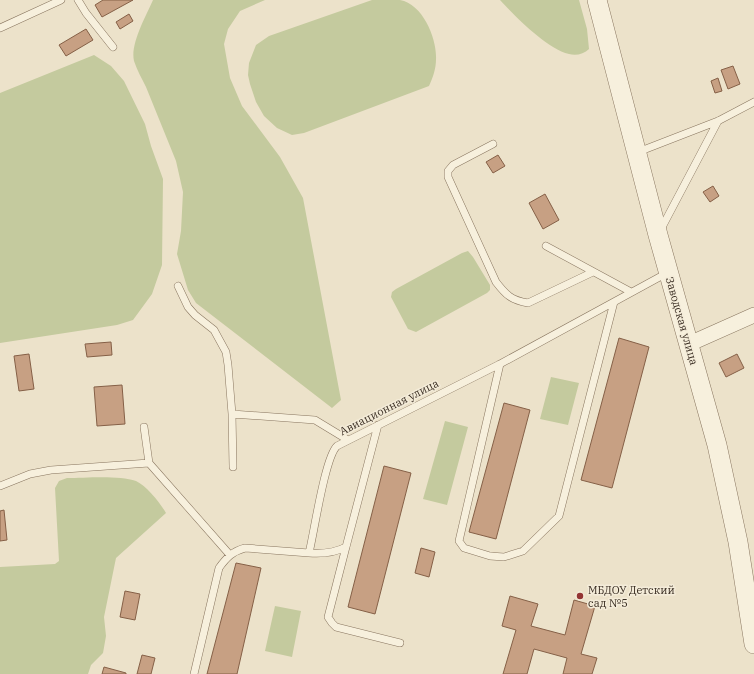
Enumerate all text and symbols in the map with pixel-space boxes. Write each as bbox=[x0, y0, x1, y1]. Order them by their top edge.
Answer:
street label: Заводская улица bbox=[663, 275, 701, 367]
street label: Авиационная улица bbox=[337, 376, 441, 438]
place label: МБДОУ Детский сад №5 bbox=[588, 583, 675, 610]
marker: МБДОУ Детский сад №5 bbox=[575, 591, 585, 601]

